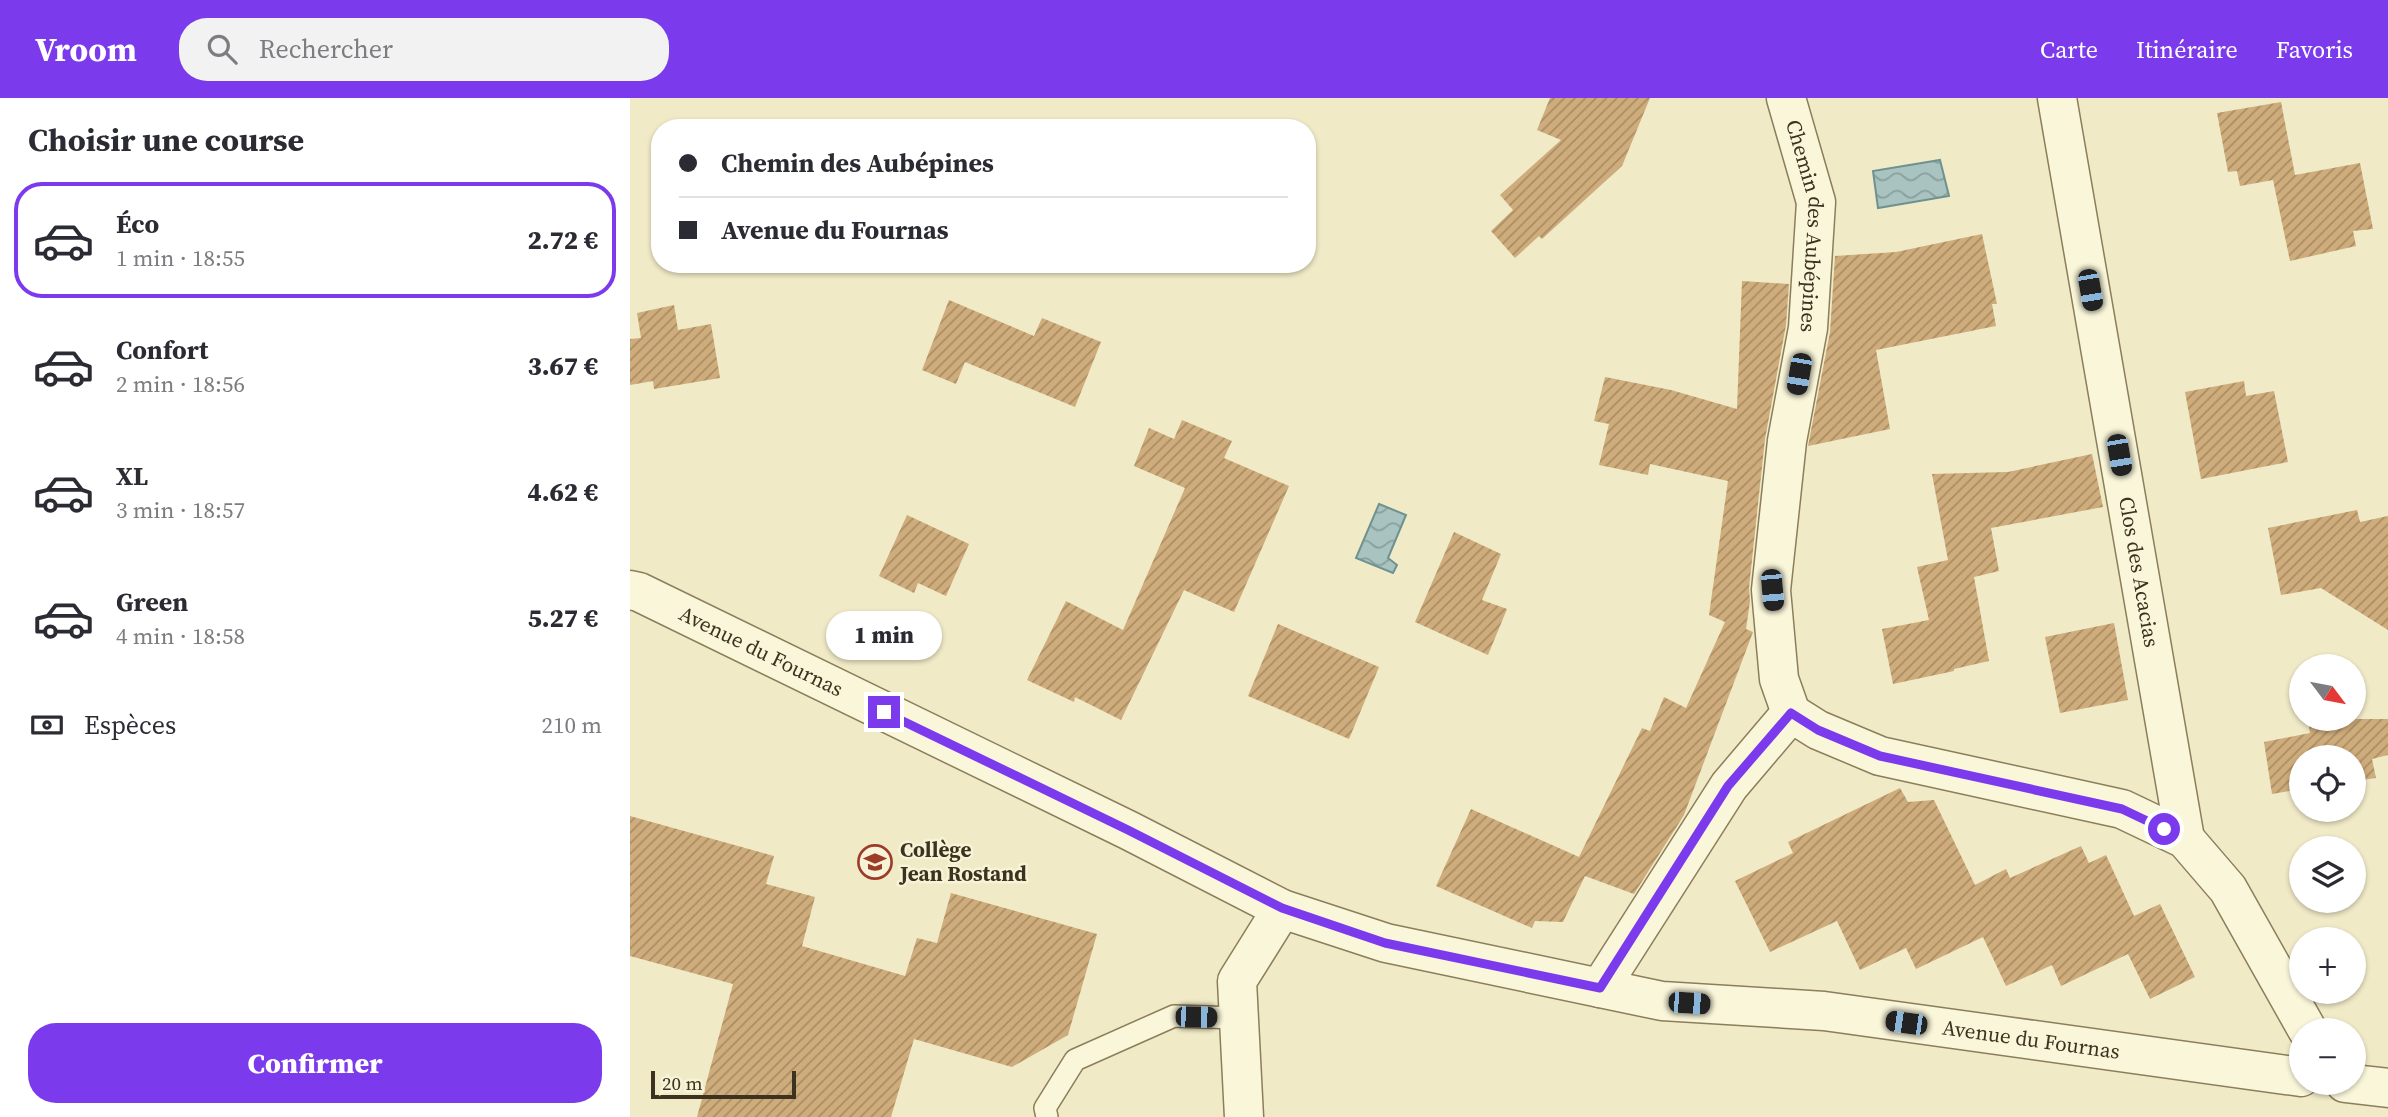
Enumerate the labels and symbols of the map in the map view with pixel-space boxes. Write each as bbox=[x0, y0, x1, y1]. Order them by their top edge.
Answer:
street label: Chemin des Aubépines bbox=[1779, 116, 1831, 333]
car bbox=[2077, 267, 2104, 313]
car bbox=[1786, 351, 1813, 397]
car bbox=[2106, 432, 2133, 478]
street label: Clos des Acacias bbox=[2112, 494, 2167, 650]
car bbox=[1760, 568, 1785, 612]
street label: Avenue du Fournas bbox=[674, 599, 848, 703]
callout: 1 min bbox=[826, 610, 942, 660]
north arrow bbox=[2289, 654, 2366, 732]
route end bbox=[868, 696, 900, 728]
route start bbox=[2148, 813, 2180, 845]
place label: Collège Jean Rostand bbox=[898, 835, 1027, 888]
school or university icon: Collège Jean Rostand bbox=[856, 843, 894, 881]
car bbox=[1668, 991, 1711, 1015]
car bbox=[1175, 1006, 1218, 1028]
car bbox=[1884, 1010, 1929, 1036]
street label: Avenue du Fournas bbox=[1941, 1013, 2122, 1066]
scale bar bbox=[651, 1068, 796, 1100]

